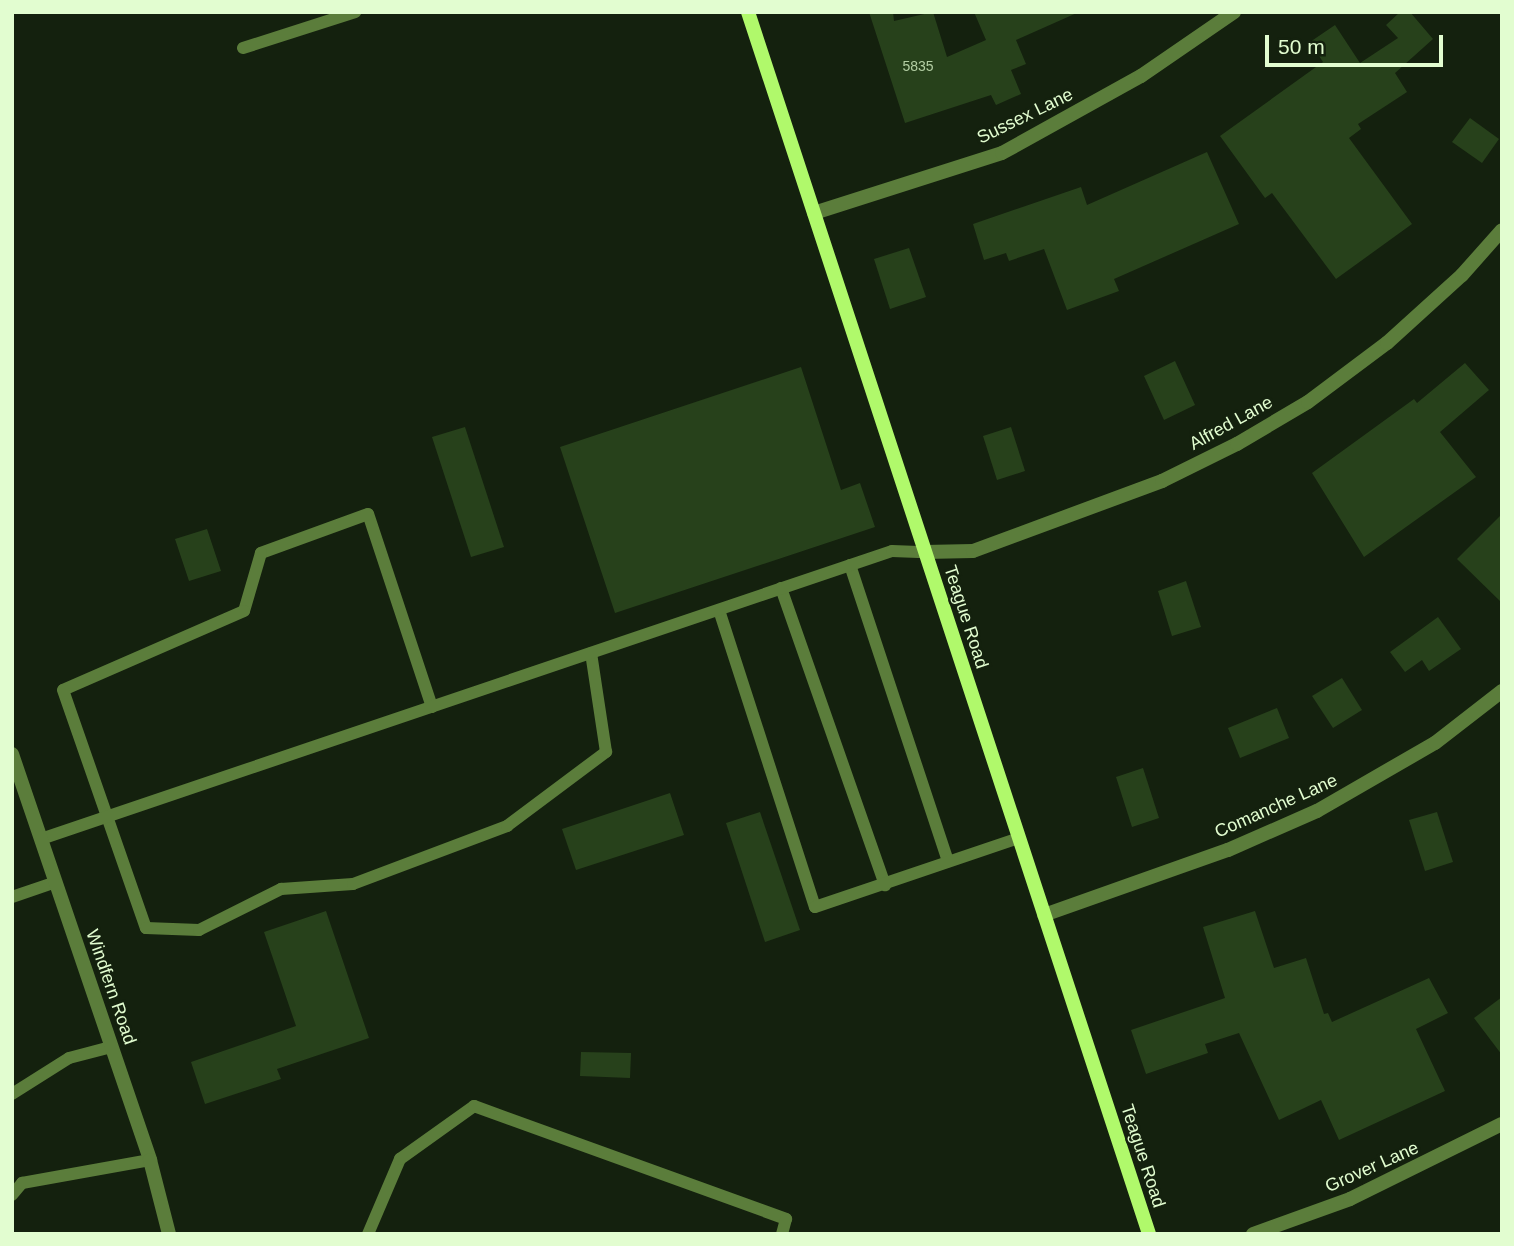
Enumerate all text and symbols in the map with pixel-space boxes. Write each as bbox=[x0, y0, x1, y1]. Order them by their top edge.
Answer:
scale bar bbox=[1269, 21, 1448, 65]
text: 50 m bbox=[1278, 35, 1325, 58]
house number: 5835 bbox=[902, 58, 934, 74]
street label: Sussex Lane bbox=[973, 83, 1077, 149]
street label: Alfred Lane bbox=[1186, 391, 1276, 455]
street label: Teague Road bbox=[939, 563, 993, 671]
street label: Comanche Lane bbox=[1211, 769, 1341, 843]
street label: Windfern Road bbox=[81, 927, 141, 1047]
street label: Teague Road bbox=[1116, 1102, 1170, 1210]
street label: Grover Lane bbox=[1322, 1137, 1422, 1197]

